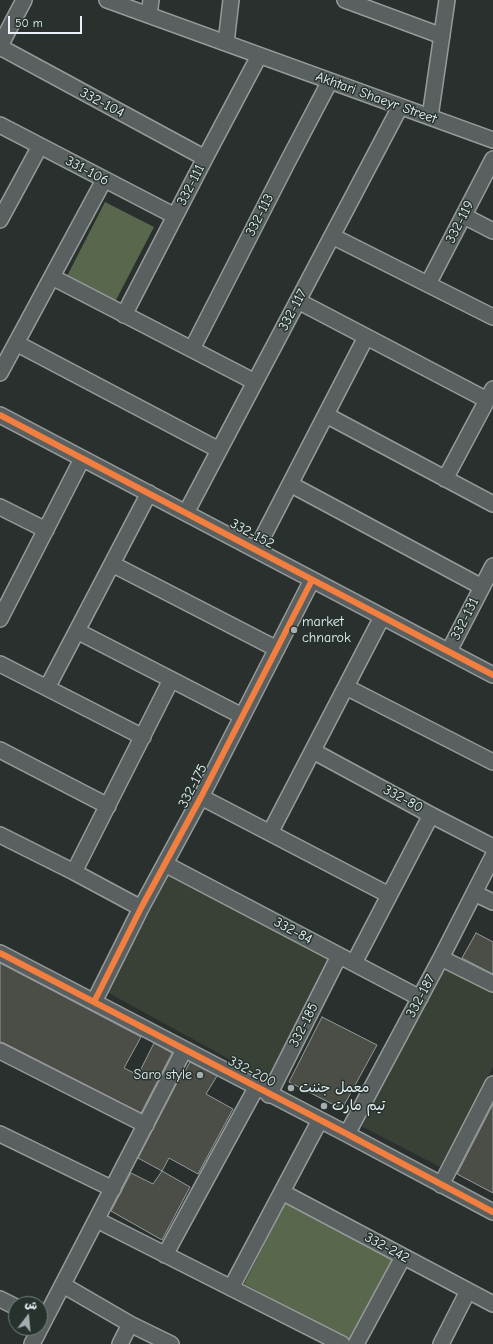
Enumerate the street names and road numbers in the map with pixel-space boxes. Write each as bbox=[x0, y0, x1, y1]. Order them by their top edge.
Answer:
street label: Akhtari Shaeyr Street bbox=[313, 68, 439, 128]
street label: 332-104 bbox=[77, 84, 127, 122]
street label: 331-106 bbox=[62, 153, 112, 189]
street label: 332-111 bbox=[174, 162, 208, 208]
street label: 332-113 bbox=[242, 191, 278, 239]
street label: 332-119 bbox=[442, 198, 478, 246]
street label: 332-117 bbox=[275, 286, 311, 334]
street label: 332-152 bbox=[227, 515, 277, 553]
street label: 332-131 bbox=[447, 595, 483, 643]
street label: 332-175 bbox=[175, 761, 211, 811]
street label: 332-80 bbox=[380, 782, 426, 816]
street label: 332-84 bbox=[271, 914, 315, 948]
street label: 332-187 bbox=[403, 972, 439, 1020]
street label: 332-185 bbox=[286, 1000, 322, 1050]
street label: 332-200 bbox=[225, 1053, 279, 1091]
street label: 332-242 bbox=[362, 1229, 412, 1267]

